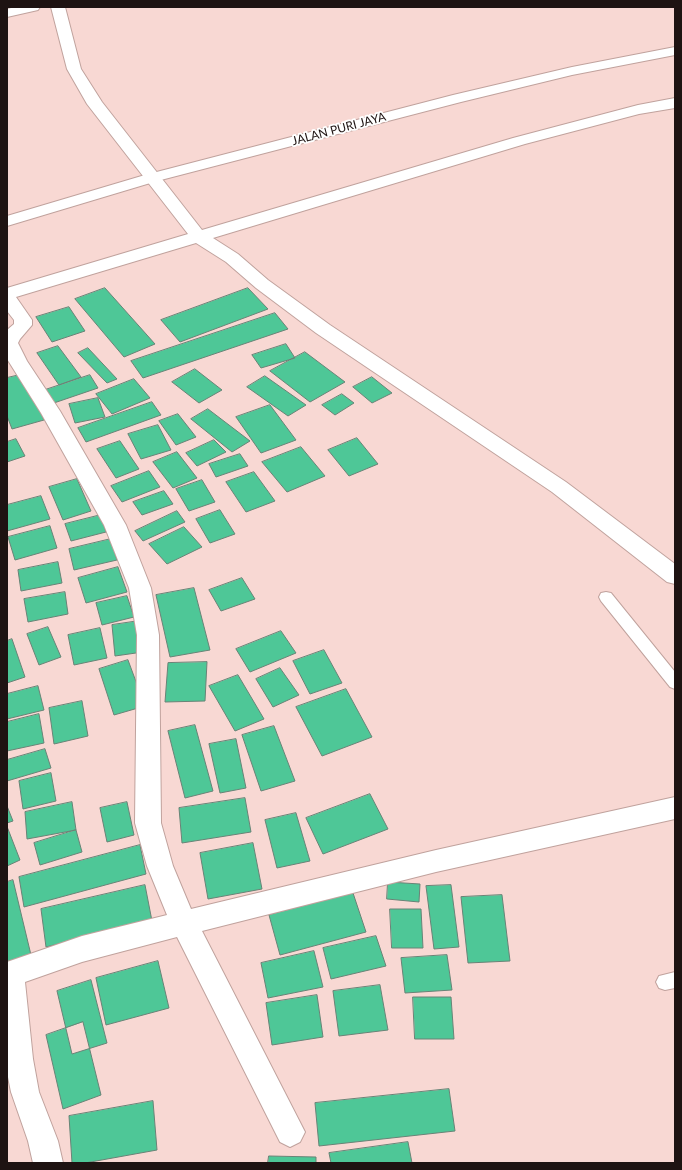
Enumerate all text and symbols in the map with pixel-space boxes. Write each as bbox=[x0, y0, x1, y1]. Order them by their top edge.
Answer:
street label: JALAN PURI JAYA bbox=[290, 110, 388, 148]

